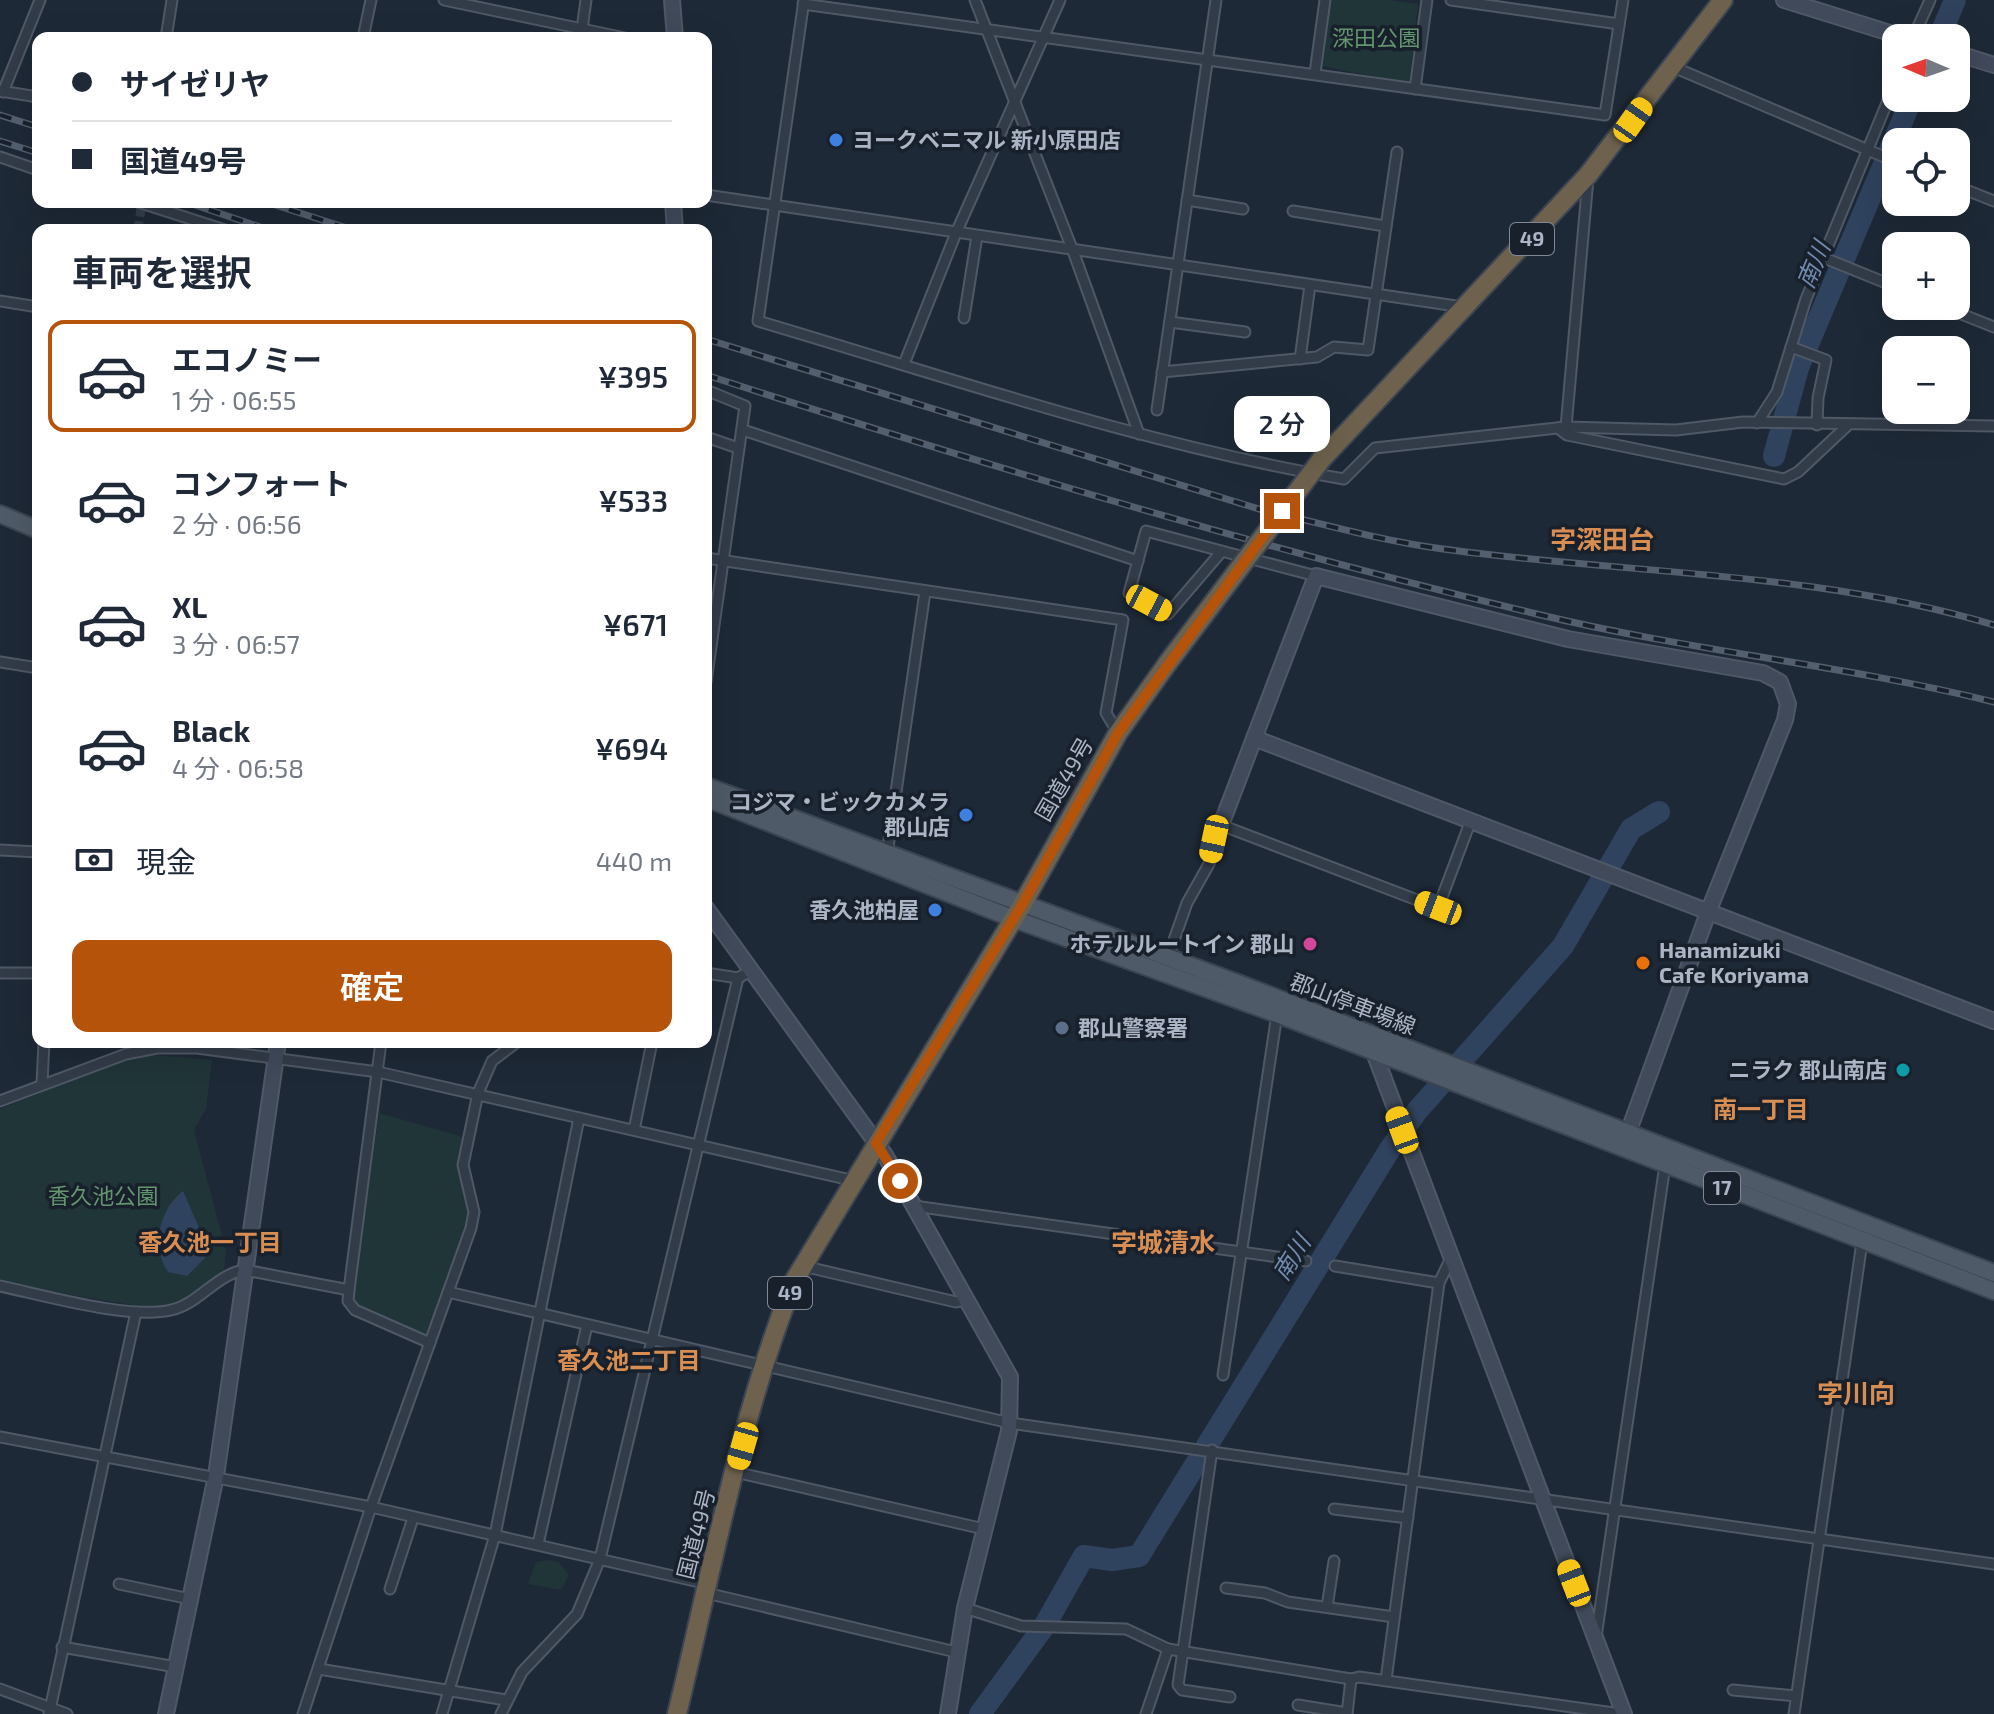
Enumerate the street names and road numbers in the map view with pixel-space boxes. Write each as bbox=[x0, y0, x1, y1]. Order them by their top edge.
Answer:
road number: 49 bbox=[1510, 223, 1554, 255]
street label: 国道49号 bbox=[1029, 732, 1097, 825]
street label: 郡山停車場線 bbox=[1287, 967, 1420, 1039]
road number: 17 bbox=[1704, 1172, 1740, 1204]
road number: 49 bbox=[768, 1277, 812, 1309]
street label: 国道49号 bbox=[671, 1486, 719, 1582]

